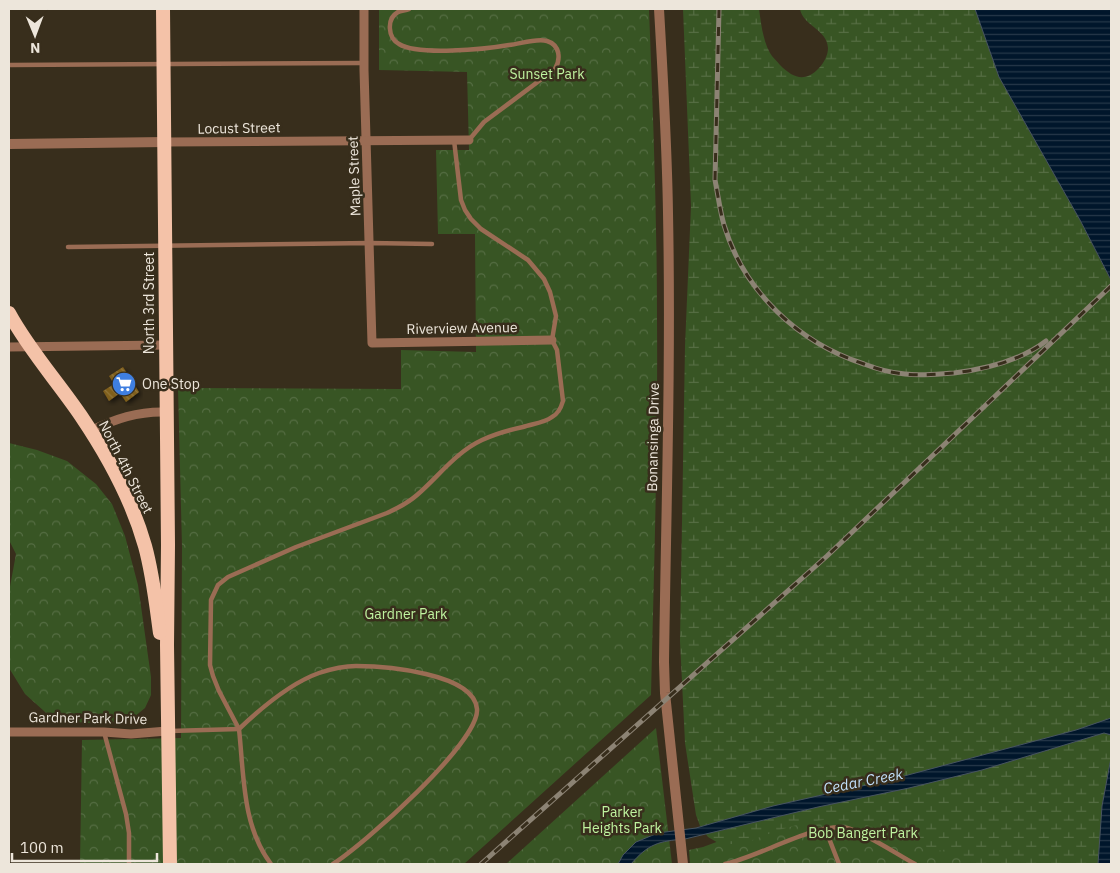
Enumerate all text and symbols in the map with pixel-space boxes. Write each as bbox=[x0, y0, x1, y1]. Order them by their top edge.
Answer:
north arrow bbox=[10, 10, 60, 60]
text: N bbox=[30, 39, 40, 57]
park label: Sunset Park bbox=[509, 65, 585, 83]
street label: Locust Street bbox=[197, 118, 281, 138]
street label: Maple Street bbox=[344, 136, 364, 216]
street label: North 3rd Street bbox=[140, 252, 158, 354]
street label: Riverview Avenue bbox=[406, 318, 518, 338]
supermarket icon: One Stop bbox=[111, 371, 137, 397]
place label: One Stop bbox=[142, 375, 200, 393]
street label: Bonansinga Drive bbox=[643, 382, 663, 492]
street label: North 4th Street bbox=[95, 417, 157, 517]
park label: Gardner Park bbox=[365, 605, 448, 623]
street label: Gardner Park Drive bbox=[29, 708, 148, 728]
water label: Cedar Creek bbox=[822, 764, 905, 798]
park label: Parker Heights Park bbox=[582, 803, 663, 837]
park label: Bob Bangert Park bbox=[808, 824, 918, 842]
scale bar bbox=[12, 830, 158, 862]
text: 100 m bbox=[20, 838, 64, 857]

